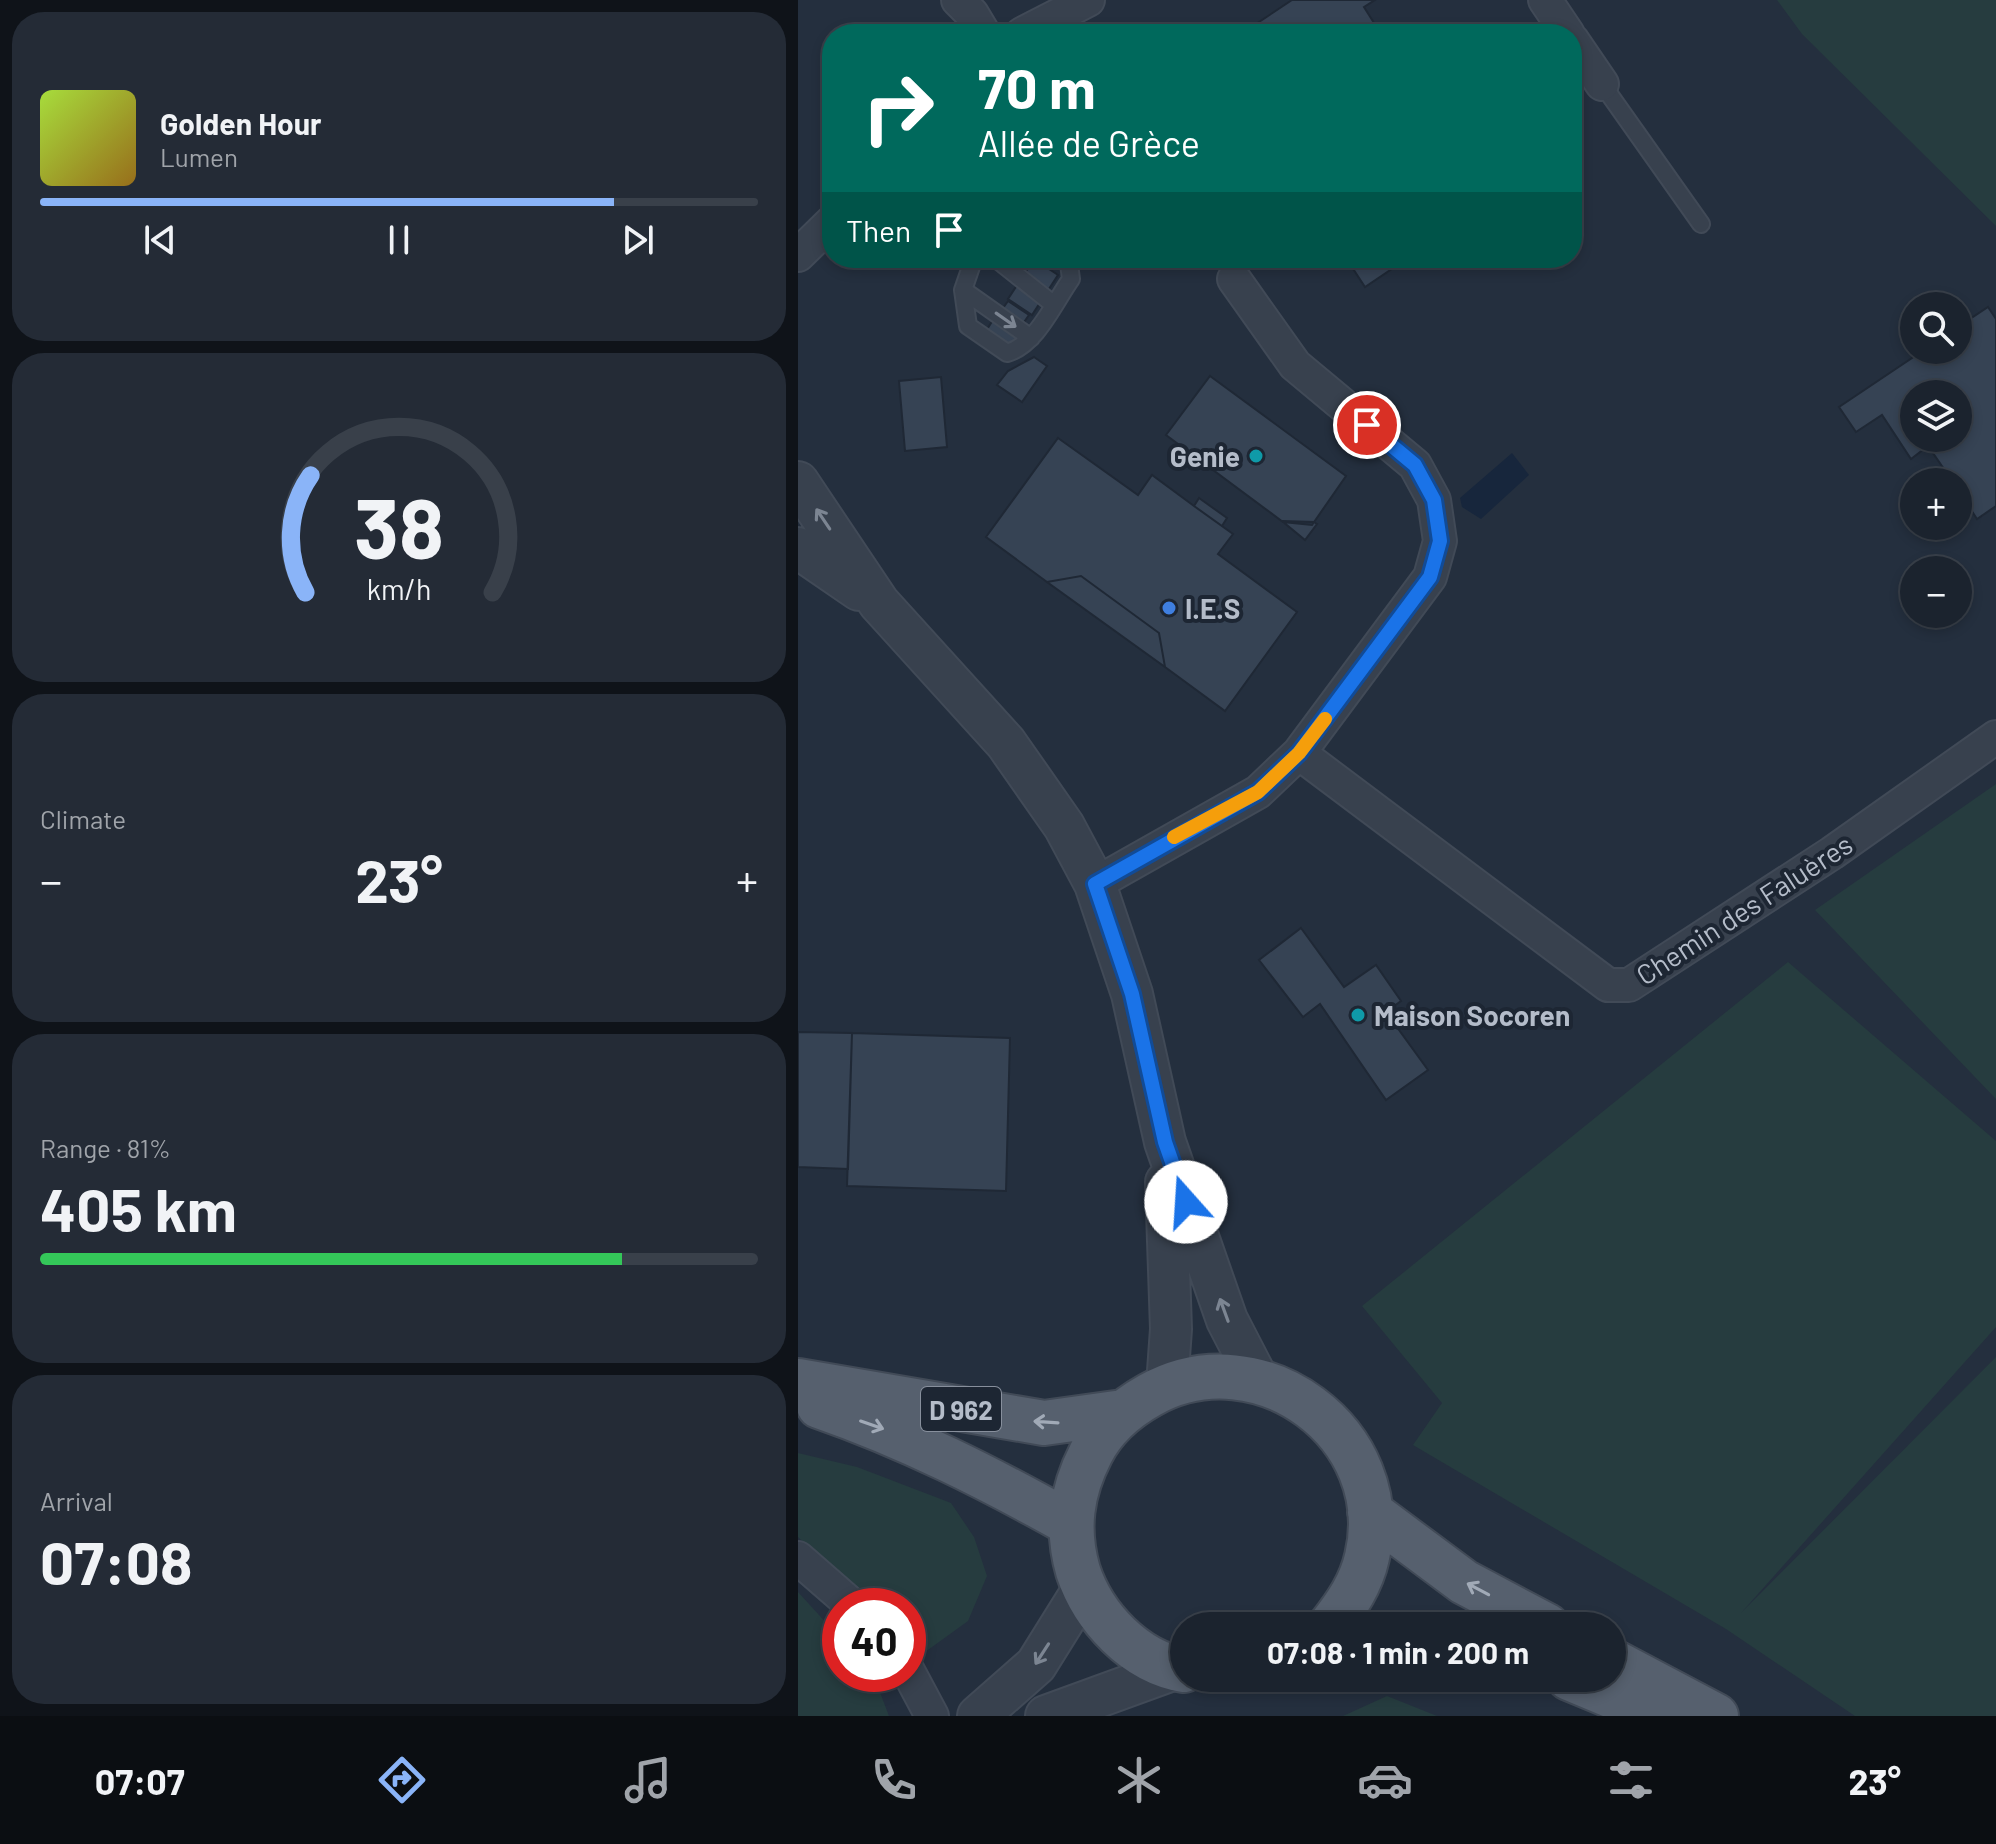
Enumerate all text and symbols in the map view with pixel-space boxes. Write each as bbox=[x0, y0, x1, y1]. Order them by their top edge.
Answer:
text: 70 m bbox=[978, 53, 1096, 120]
icon: right bbox=[846, 56, 950, 160]
text: Golden Hour bbox=[160, 105, 322, 141]
text: Allée de Grèce bbox=[978, 121, 1200, 164]
text: Lumen bbox=[160, 141, 238, 172]
icon: arrive bbox=[927, 208, 971, 252]
text: Then bbox=[846, 212, 911, 248]
icon: previous bbox=[138, 218, 182, 262]
icon: pause bbox=[377, 218, 421, 262]
icon: next bbox=[616, 218, 660, 262]
map controls bbox=[1900, 292, 1972, 628]
button: search bbox=[1900, 292, 1972, 364]
one-way arrow bbox=[995, 312, 1017, 329]
button: layers bbox=[1900, 380, 1972, 452]
pin bbox=[1333, 391, 1401, 459]
icon: arrive bbox=[1345, 403, 1389, 447]
place label: Genie bbox=[1170, 439, 1240, 473]
marker: Genie bbox=[1247, 447, 1265, 465]
button: + bbox=[1900, 468, 1972, 540]
text: 38 bbox=[354, 476, 444, 576]
one-way arrow bbox=[815, 509, 831, 531]
button: − bbox=[1900, 556, 1972, 628]
text: km/h bbox=[367, 571, 431, 606]
place label: I.E.S bbox=[1185, 591, 1241, 625]
marker: I.E.S bbox=[1160, 599, 1178, 617]
text: Climate bbox=[40, 803, 126, 834]
street label: Chemin des Faluères bbox=[1630, 826, 1858, 992]
text: 23° bbox=[355, 843, 443, 915]
text: − bbox=[40, 853, 62, 906]
text: + bbox=[736, 853, 758, 906]
place label: Maison Socoren bbox=[1374, 998, 1570, 1032]
marker: Maison Socoren bbox=[1349, 1006, 1367, 1024]
text: Range · 81% bbox=[40, 1132, 171, 1163]
position arrow bbox=[1144, 1160, 1228, 1244]
text: 405 km bbox=[40, 1172, 237, 1244]
one-way arrow bbox=[1216, 1298, 1230, 1323]
road number: D 962 bbox=[921, 1387, 1001, 1431]
one-way arrow bbox=[1033, 1414, 1060, 1429]
one-way arrow bbox=[859, 1418, 884, 1433]
text: Arrival bbox=[40, 1485, 113, 1516]
text: 07:08 bbox=[40, 1525, 192, 1597]
one-way arrow bbox=[1467, 1581, 1491, 1597]
speed limit sign: 40 bbox=[822, 1588, 926, 1692]
text: 07:08 · 1 min · 200 m bbox=[1267, 1634, 1529, 1670]
one-way arrow bbox=[1034, 1642, 1050, 1665]
icon: directions bbox=[374, 1752, 430, 1808]
icon: music bbox=[620, 1752, 676, 1808]
icon: phone bbox=[866, 1752, 922, 1808]
icon: climate bbox=[1111, 1752, 1167, 1808]
icon: car bbox=[1357, 1752, 1413, 1808]
icon: filters bbox=[1603, 1752, 1659, 1808]
text: 07:07 bbox=[95, 1759, 185, 1802]
text: 23° bbox=[1849, 1759, 1901, 1802]

